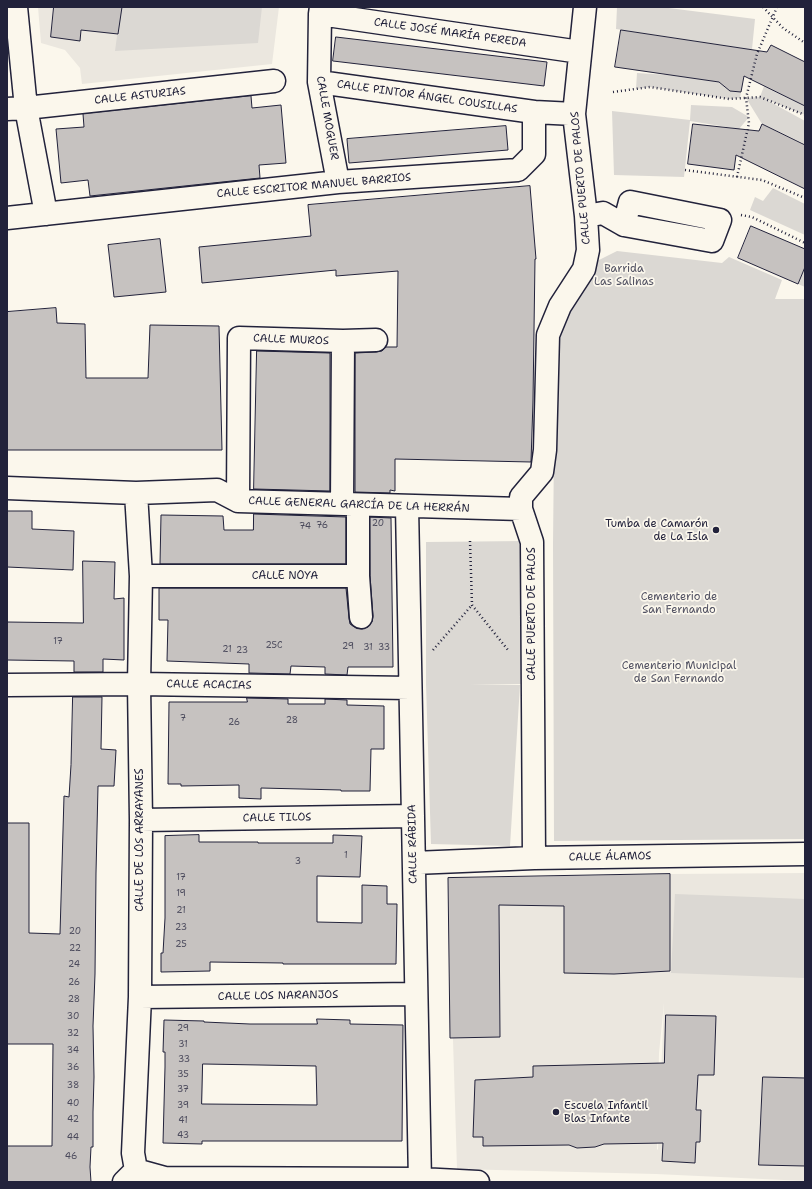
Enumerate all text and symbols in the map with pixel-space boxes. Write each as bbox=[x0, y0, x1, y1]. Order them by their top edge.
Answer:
street label: CALLE JOSÉ MARÍA PEREDA bbox=[373, 16, 527, 50]
street label: CALLE MOGUER bbox=[313, 75, 341, 161]
street label: CALLE PINTOR ÁNGEL COUSILLAS bbox=[336, 78, 518, 116]
street label: CALLE ASTURIAS bbox=[94, 85, 186, 107]
street label: CALLE PUERTO DE PALOS bbox=[569, 111, 593, 245]
street label: CALLE ESCRITOR MANUEL BARRIOS bbox=[216, 171, 412, 201]
park label: Barrida Las Salinas bbox=[594, 262, 654, 288]
street label: CALLE MUROS bbox=[253, 332, 329, 348]
street label: CALLE GENERAL GARCÍA DE LA HERRÁN bbox=[248, 495, 470, 515]
place label: Tumba de Camarón de La Isla bbox=[605, 517, 708, 543]
house number: 20 bbox=[372, 519, 384, 529]
house number: 76 bbox=[316, 521, 328, 531]
house number: 74 bbox=[299, 522, 311, 532]
marker: Tumba de Camarón de La Isla bbox=[711, 525, 721, 535]
street label: CALLE PUERTO DE PALOS bbox=[525, 547, 539, 681]
street label: CALLE NOYA bbox=[252, 569, 318, 583]
park label: Cementerio de San Fernando bbox=[641, 590, 717, 616]
house number: 17 bbox=[53, 637, 63, 647]
house number: 25C bbox=[265, 641, 283, 651]
house number: 29 bbox=[342, 642, 354, 652]
house number: 31 bbox=[363, 643, 373, 653]
house number: 33 bbox=[378, 643, 390, 653]
house number: 21 bbox=[222, 645, 232, 655]
house number: 23 bbox=[236, 646, 248, 656]
park label: Cementerio Municipal de San Fernando bbox=[622, 659, 736, 685]
street label: CALLE ACACIAS bbox=[166, 678, 252, 692]
house number: 7 bbox=[180, 714, 186, 724]
house number: 28 bbox=[286, 716, 298, 726]
house number: 26 bbox=[228, 718, 240, 728]
street label: CALLE DE LOS ARRAYANES bbox=[133, 768, 147, 912]
street label: CALLE RÁBIDA bbox=[406, 804, 420, 884]
street label: CALLE TILOS bbox=[243, 811, 311, 825]
street label: CALLE ÁLAMOS bbox=[569, 850, 651, 864]
house number: 1 bbox=[344, 851, 348, 861]
house number: 3 bbox=[295, 857, 301, 867]
house number: 17 bbox=[176, 873, 186, 883]
house number: 19 bbox=[176, 889, 186, 899]
house number: 21 bbox=[176, 906, 186, 916]
house number: 23 bbox=[175, 923, 187, 933]
house number: 20 bbox=[69, 927, 81, 937]
house number: 25 bbox=[175, 940, 187, 950]
house number: 22 bbox=[69, 944, 81, 954]
house number: 24 bbox=[68, 960, 80, 970]
house number: 26 bbox=[68, 978, 80, 988]
street label: CALLE LOS NARANJOS bbox=[218, 988, 338, 1004]
house number: 28 bbox=[68, 995, 80, 1005]
house number: 30 bbox=[67, 1012, 79, 1022]
house number: 29 bbox=[177, 1024, 189, 1034]
house number: 32 bbox=[67, 1029, 79, 1039]
house number: 31 bbox=[178, 1040, 188, 1050]
house number: 34 bbox=[67, 1046, 79, 1056]
house number: 33 bbox=[178, 1055, 190, 1065]
house number: 36 bbox=[67, 1063, 79, 1073]
house number: 35 bbox=[177, 1070, 189, 1080]
house number: 38 bbox=[67, 1081, 79, 1091]
house number: 37 bbox=[177, 1085, 189, 1095]
house number: 40 bbox=[67, 1099, 79, 1109]
place label: Escuela Infantil Blas Infante bbox=[564, 1099, 648, 1125]
house number: 39 bbox=[177, 1101, 189, 1111]
marker: Escuela Infantil Blas Infante bbox=[551, 1107, 561, 1117]
house number: 42 bbox=[67, 1115, 79, 1125]
house number: 41 bbox=[178, 1116, 188, 1126]
house number: 43 bbox=[177, 1131, 189, 1141]
house number: 44 bbox=[67, 1133, 79, 1143]
house number: 46 bbox=[65, 1152, 77, 1162]

